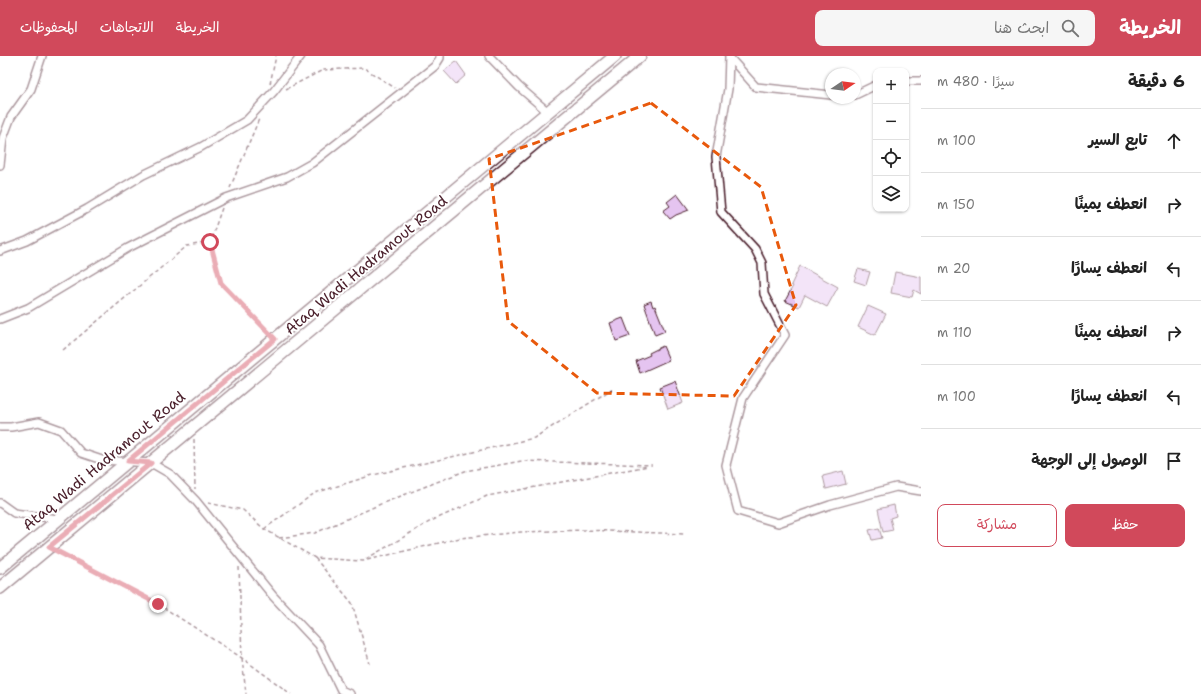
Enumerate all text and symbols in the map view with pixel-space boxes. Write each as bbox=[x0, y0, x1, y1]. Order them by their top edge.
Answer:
search box bbox=[815, 10, 1095, 46]
text: الخريطة bbox=[1119, 15, 1181, 40]
icon: search bbox=[1059, 17, 1081, 39]
text: المحفوظات bbox=[20, 18, 78, 36]
text: الاتجاهات bbox=[100, 18, 154, 36]
text: الخريطة bbox=[176, 18, 219, 36]
text: ابحث هنا bbox=[994, 18, 1049, 38]
north arrow bbox=[825, 68, 861, 104]
map controls bbox=[873, 68, 909, 212]
button: + bbox=[873, 68, 909, 104]
text: 6 دقيقة bbox=[1128, 70, 1185, 92]
text: سيرًا · 480 m bbox=[937, 73, 1015, 90]
button: − bbox=[873, 104, 909, 140]
text: تابع السير bbox=[1088, 130, 1147, 150]
icon: ahead bbox=[1163, 130, 1185, 152]
text: 100 m bbox=[937, 132, 976, 149]
button: locate bbox=[873, 140, 909, 176]
button: layers bbox=[873, 176, 909, 212]
street label: Ataq Wadi Hadramout Road bbox=[280, 191, 452, 339]
text: انعطف يمينًا bbox=[1075, 194, 1147, 214]
icon: right bbox=[1163, 194, 1185, 216]
text: 150 m bbox=[937, 196, 975, 213]
route start bbox=[201, 233, 219, 251]
text: انعطف يسارًا bbox=[1071, 258, 1147, 278]
icon: left bbox=[1163, 258, 1185, 280]
text: 20 m bbox=[937, 260, 970, 277]
text: انعطف يمينًا bbox=[1075, 322, 1147, 342]
icon: right bbox=[1163, 322, 1185, 344]
text: 110 m bbox=[937, 324, 972, 341]
text: انعطف يسارًا bbox=[1071, 386, 1147, 406]
icon: left bbox=[1163, 386, 1185, 408]
street label: Ataq Wadi Hadramout Road bbox=[18, 387, 190, 535]
text: 100 m bbox=[937, 388, 976, 405]
text: الوصول إلى الوجهة bbox=[1031, 450, 1147, 470]
icon: arrive bbox=[1163, 450, 1185, 472]
button: مشاركة bbox=[937, 504, 1057, 547]
button: حفظ bbox=[1065, 504, 1185, 547]
route end bbox=[149, 595, 167, 613]

